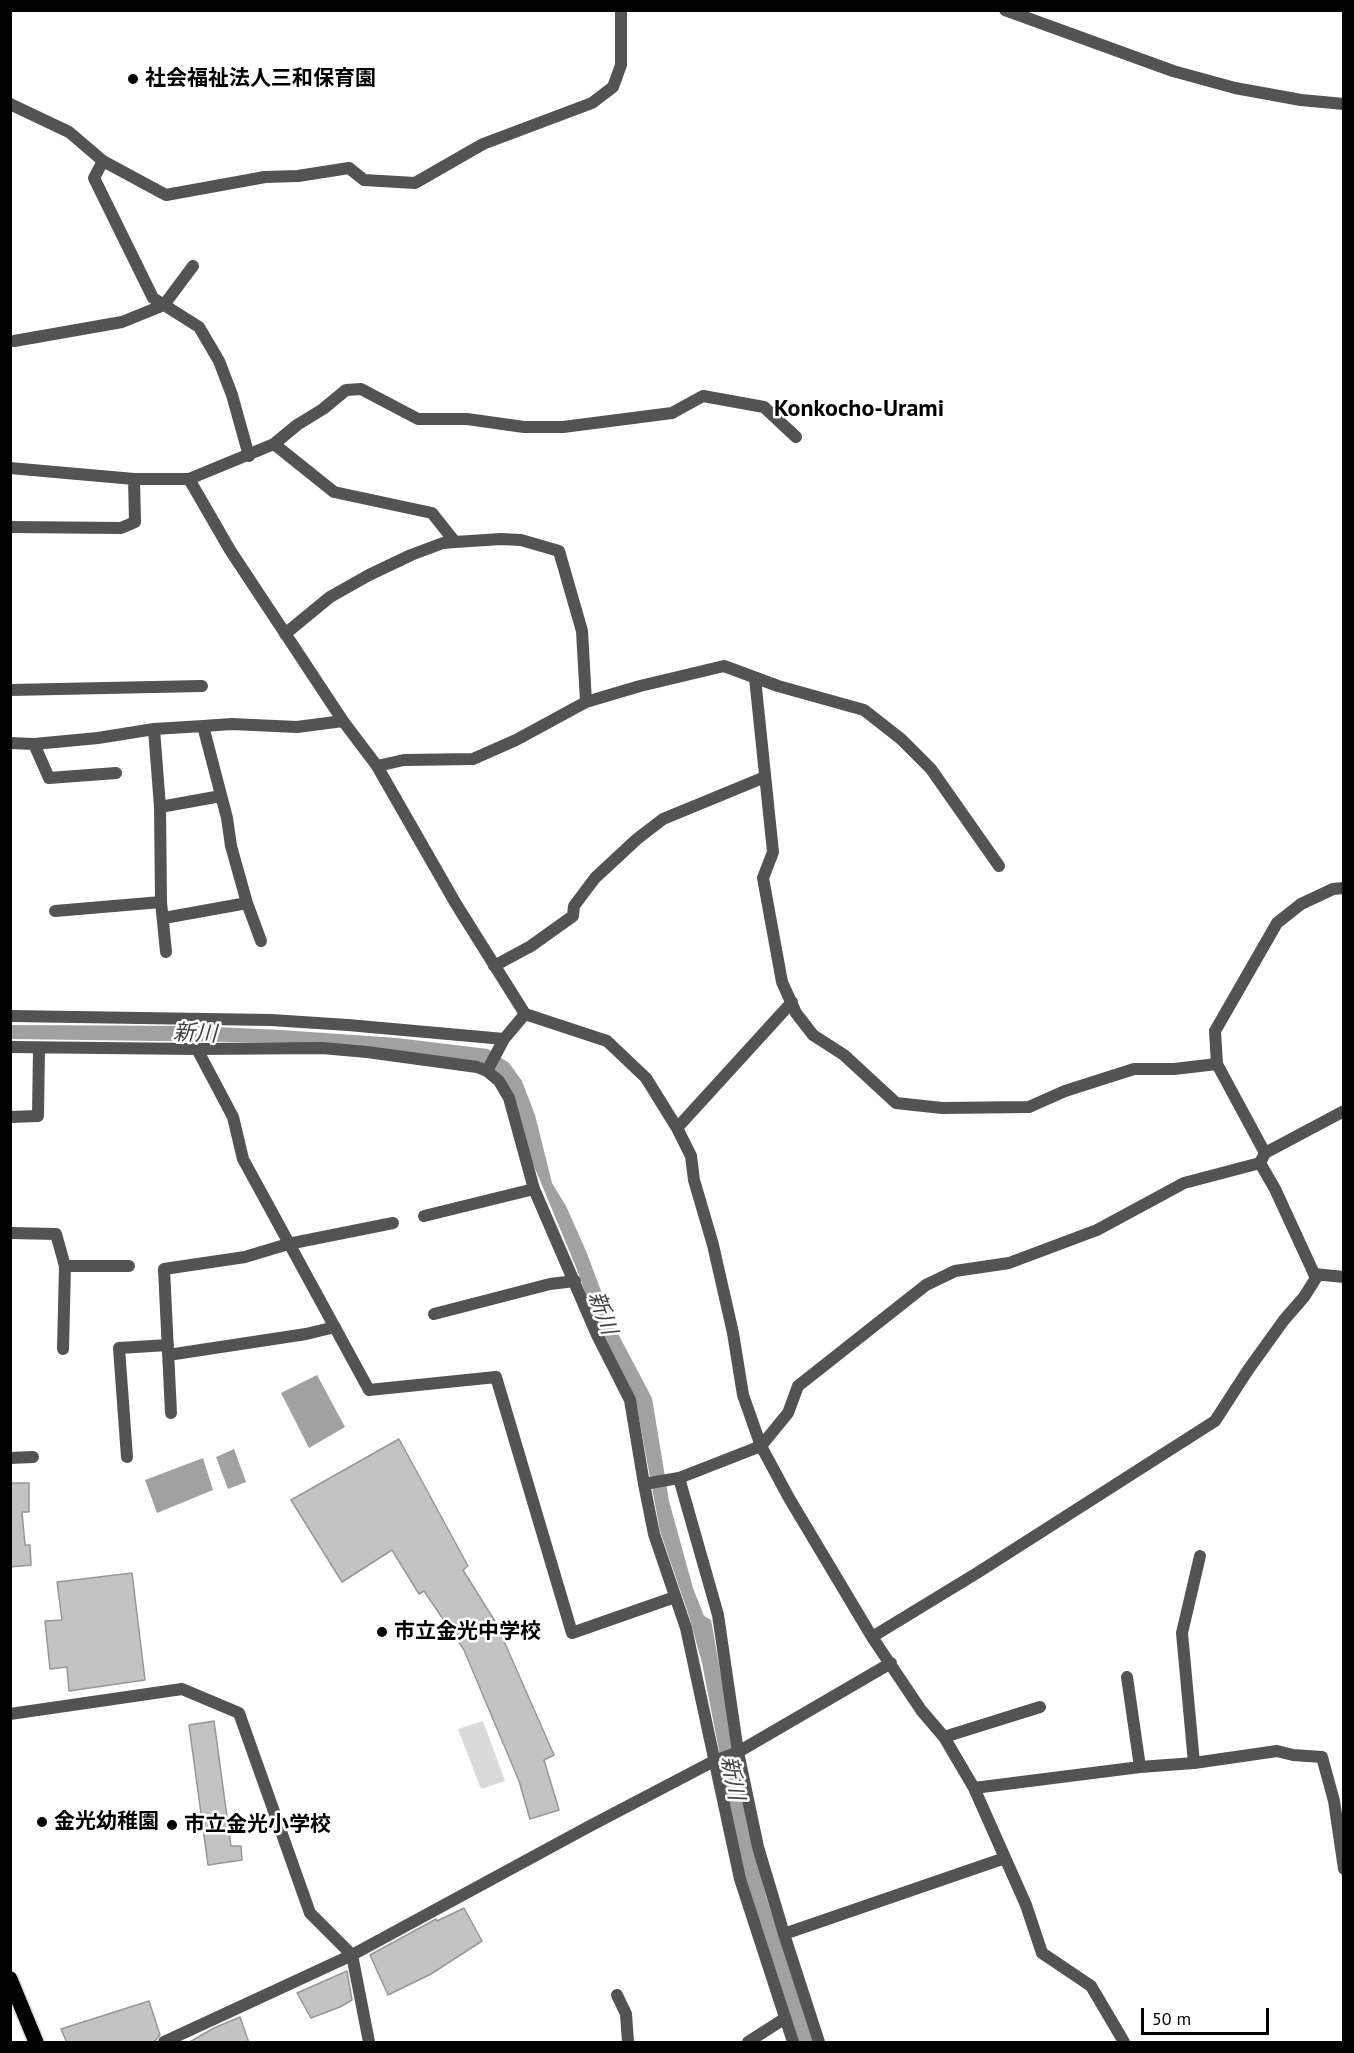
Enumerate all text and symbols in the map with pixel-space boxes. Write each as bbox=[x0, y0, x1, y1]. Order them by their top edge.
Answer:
place label: 社会福祉法人三和保育園 bbox=[145, 66, 376, 92]
marker: 社会福祉法人三和保育園 bbox=[126, 72, 140, 86]
district label: Konkocho-Urami bbox=[774, 395, 944, 423]
water label: 新川 bbox=[173, 1020, 217, 1048]
water label: 新川 bbox=[582, 1288, 622, 1338]
place label: 市立金光中学校 bbox=[394, 1619, 541, 1645]
marker: 市立金光中学校 bbox=[375, 1625, 389, 1639]
water label: 新川 bbox=[715, 1754, 749, 1802]
place label: 金光幼稚園 bbox=[54, 1809, 159, 1835]
place label: 市立金光小学校 bbox=[184, 1812, 331, 1838]
marker: 金光幼稚園 bbox=[35, 1815, 49, 1829]
marker: 市立金光小学校 bbox=[165, 1818, 179, 1832]
scale bar bbox=[1144, 1996, 1272, 2034]
text: 50 m bbox=[1152, 2007, 1191, 2030]

